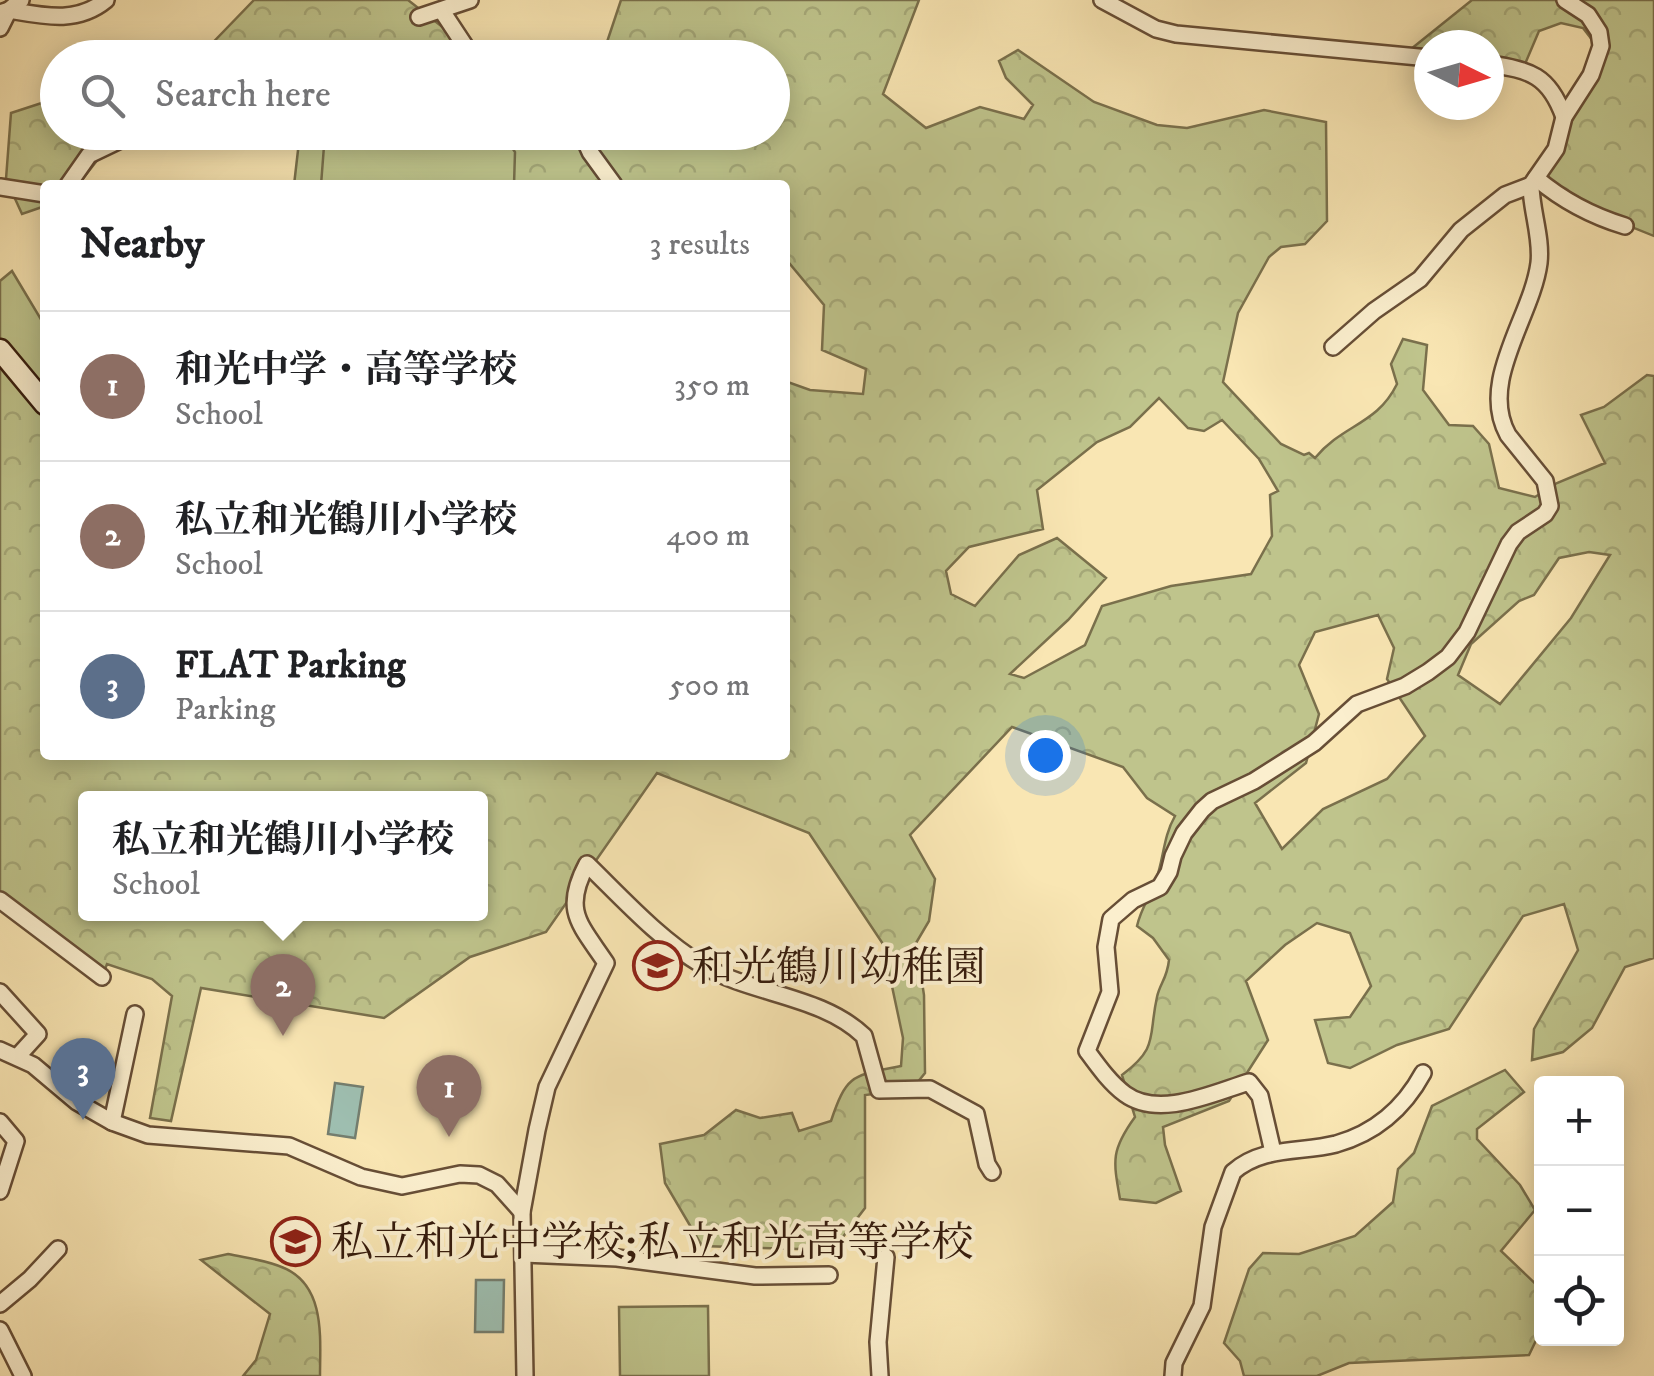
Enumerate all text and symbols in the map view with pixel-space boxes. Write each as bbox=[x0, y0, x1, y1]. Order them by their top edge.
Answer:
north arrow bbox=[1414, 30, 1504, 120]
search box bbox=[40, 40, 790, 150]
icon: search bbox=[75, 68, 130, 123]
text: Search here bbox=[155, 71, 331, 119]
text: Nearby bbox=[80, 219, 204, 271]
text: 3 results bbox=[649, 225, 750, 265]
text: 和光中学・高等学校 bbox=[175, 347, 517, 395]
text: 1 bbox=[107, 366, 118, 406]
text: 350 m bbox=[674, 366, 750, 406]
text: School bbox=[175, 395, 263, 435]
text: 私立和光鶴川小学校 bbox=[175, 497, 517, 545]
text: 2 bbox=[105, 516, 120, 556]
text: 400 m bbox=[666, 516, 750, 556]
text: School bbox=[175, 545, 263, 585]
text: FLAT Parking bbox=[175, 642, 406, 690]
text: 3 bbox=[107, 666, 118, 706]
text: 500 m bbox=[669, 666, 750, 706]
text: Parking bbox=[175, 690, 275, 730]
your location bbox=[1020, 730, 1071, 781]
popup bbox=[78, 791, 488, 921]
text: 私立和光鶴川小学校 bbox=[112, 817, 454, 865]
text: School bbox=[112, 865, 200, 905]
school or university icon: 和光鶴川幼稚園 bbox=[631, 940, 683, 992]
place label: 和光鶴川幼稚園 bbox=[692, 943, 986, 995]
pin: 2 bbox=[250, 954, 316, 1036]
pin: 3 bbox=[51, 1038, 116, 1120]
pin: 1 bbox=[416, 1054, 482, 1137]
map controls bbox=[1534, 1076, 1624, 1346]
button: + bbox=[1534, 1076, 1624, 1166]
button: − bbox=[1534, 1166, 1624, 1256]
school or university icon: 私立和光中学校;私立和光高等学校 bbox=[270, 1215, 322, 1267]
place label: 私立和光中学校;私立和光高等学校 bbox=[331, 1218, 973, 1270]
button: locate bbox=[1534, 1256, 1624, 1346]

